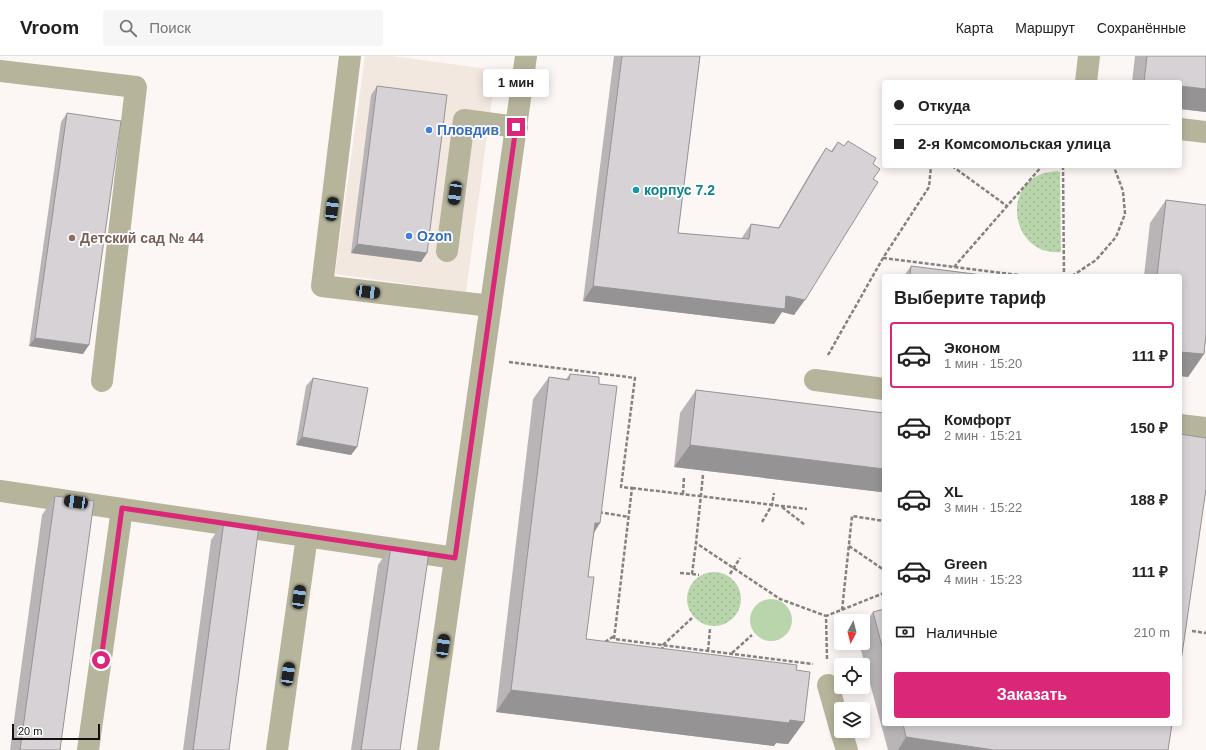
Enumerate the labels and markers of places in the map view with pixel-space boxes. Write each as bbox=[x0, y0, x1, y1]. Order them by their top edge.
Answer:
place label: Пловдив bbox=[437, 122, 499, 138]
marker: Пловдив bbox=[424, 125, 434, 135]
place label: корпус 7.2 bbox=[644, 182, 715, 198]
marker: корпус 7.2 bbox=[631, 185, 641, 195]
place label: Ozon bbox=[417, 228, 452, 244]
place label: Детский сад № 44 bbox=[80, 230, 204, 246]
marker: Ozon bbox=[404, 231, 414, 241]
marker: Детский сад № 44 bbox=[67, 233, 77, 243]

